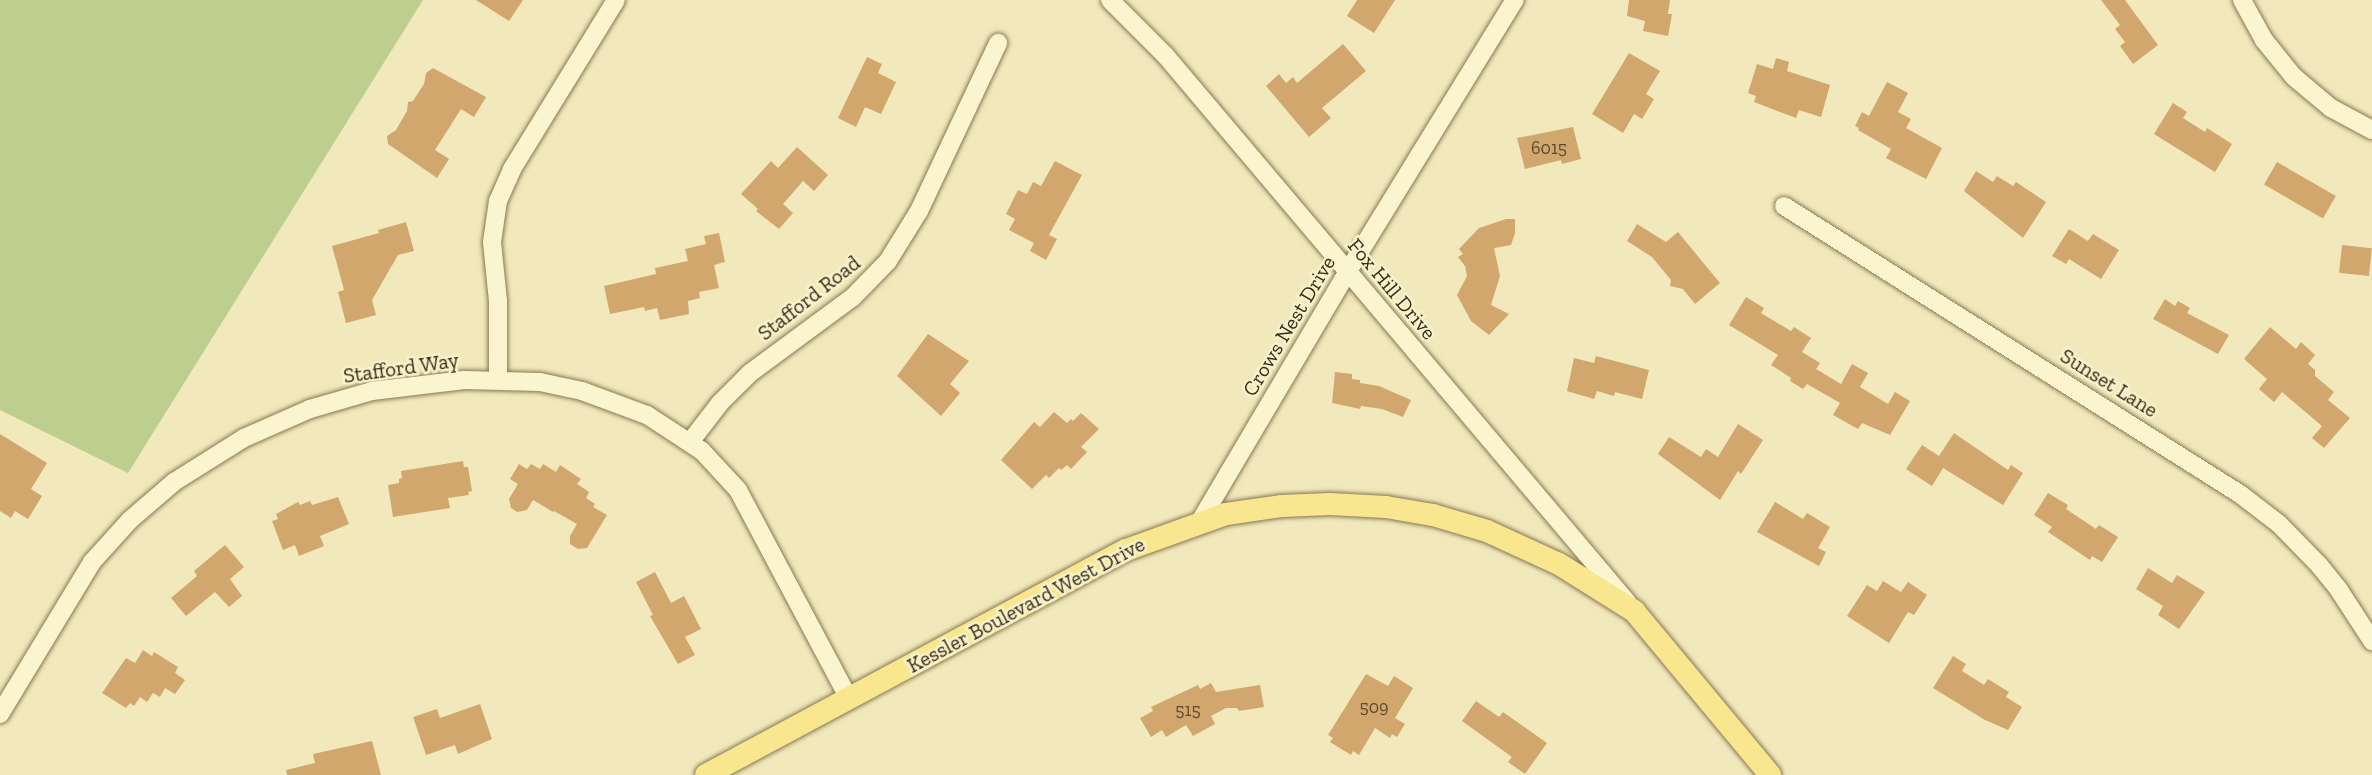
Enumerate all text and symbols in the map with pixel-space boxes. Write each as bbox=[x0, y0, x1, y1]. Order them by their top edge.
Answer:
house number: 6015 bbox=[1531, 137, 1567, 159]
street label: Fox Hill Drive bbox=[1342, 233, 1442, 345]
street label: Stafford Road bbox=[753, 250, 865, 346]
street label: Crows Nest Drive bbox=[1237, 251, 1341, 401]
street label: Sunset Lane bbox=[2056, 343, 2162, 423]
street label: Stafford Way bbox=[341, 347, 461, 389]
street label: Kessler Boulevard West Drive bbox=[903, 531, 1149, 679]
house number: 509 bbox=[1359, 696, 1389, 718]
house number: 515 bbox=[1175, 699, 1201, 721]

